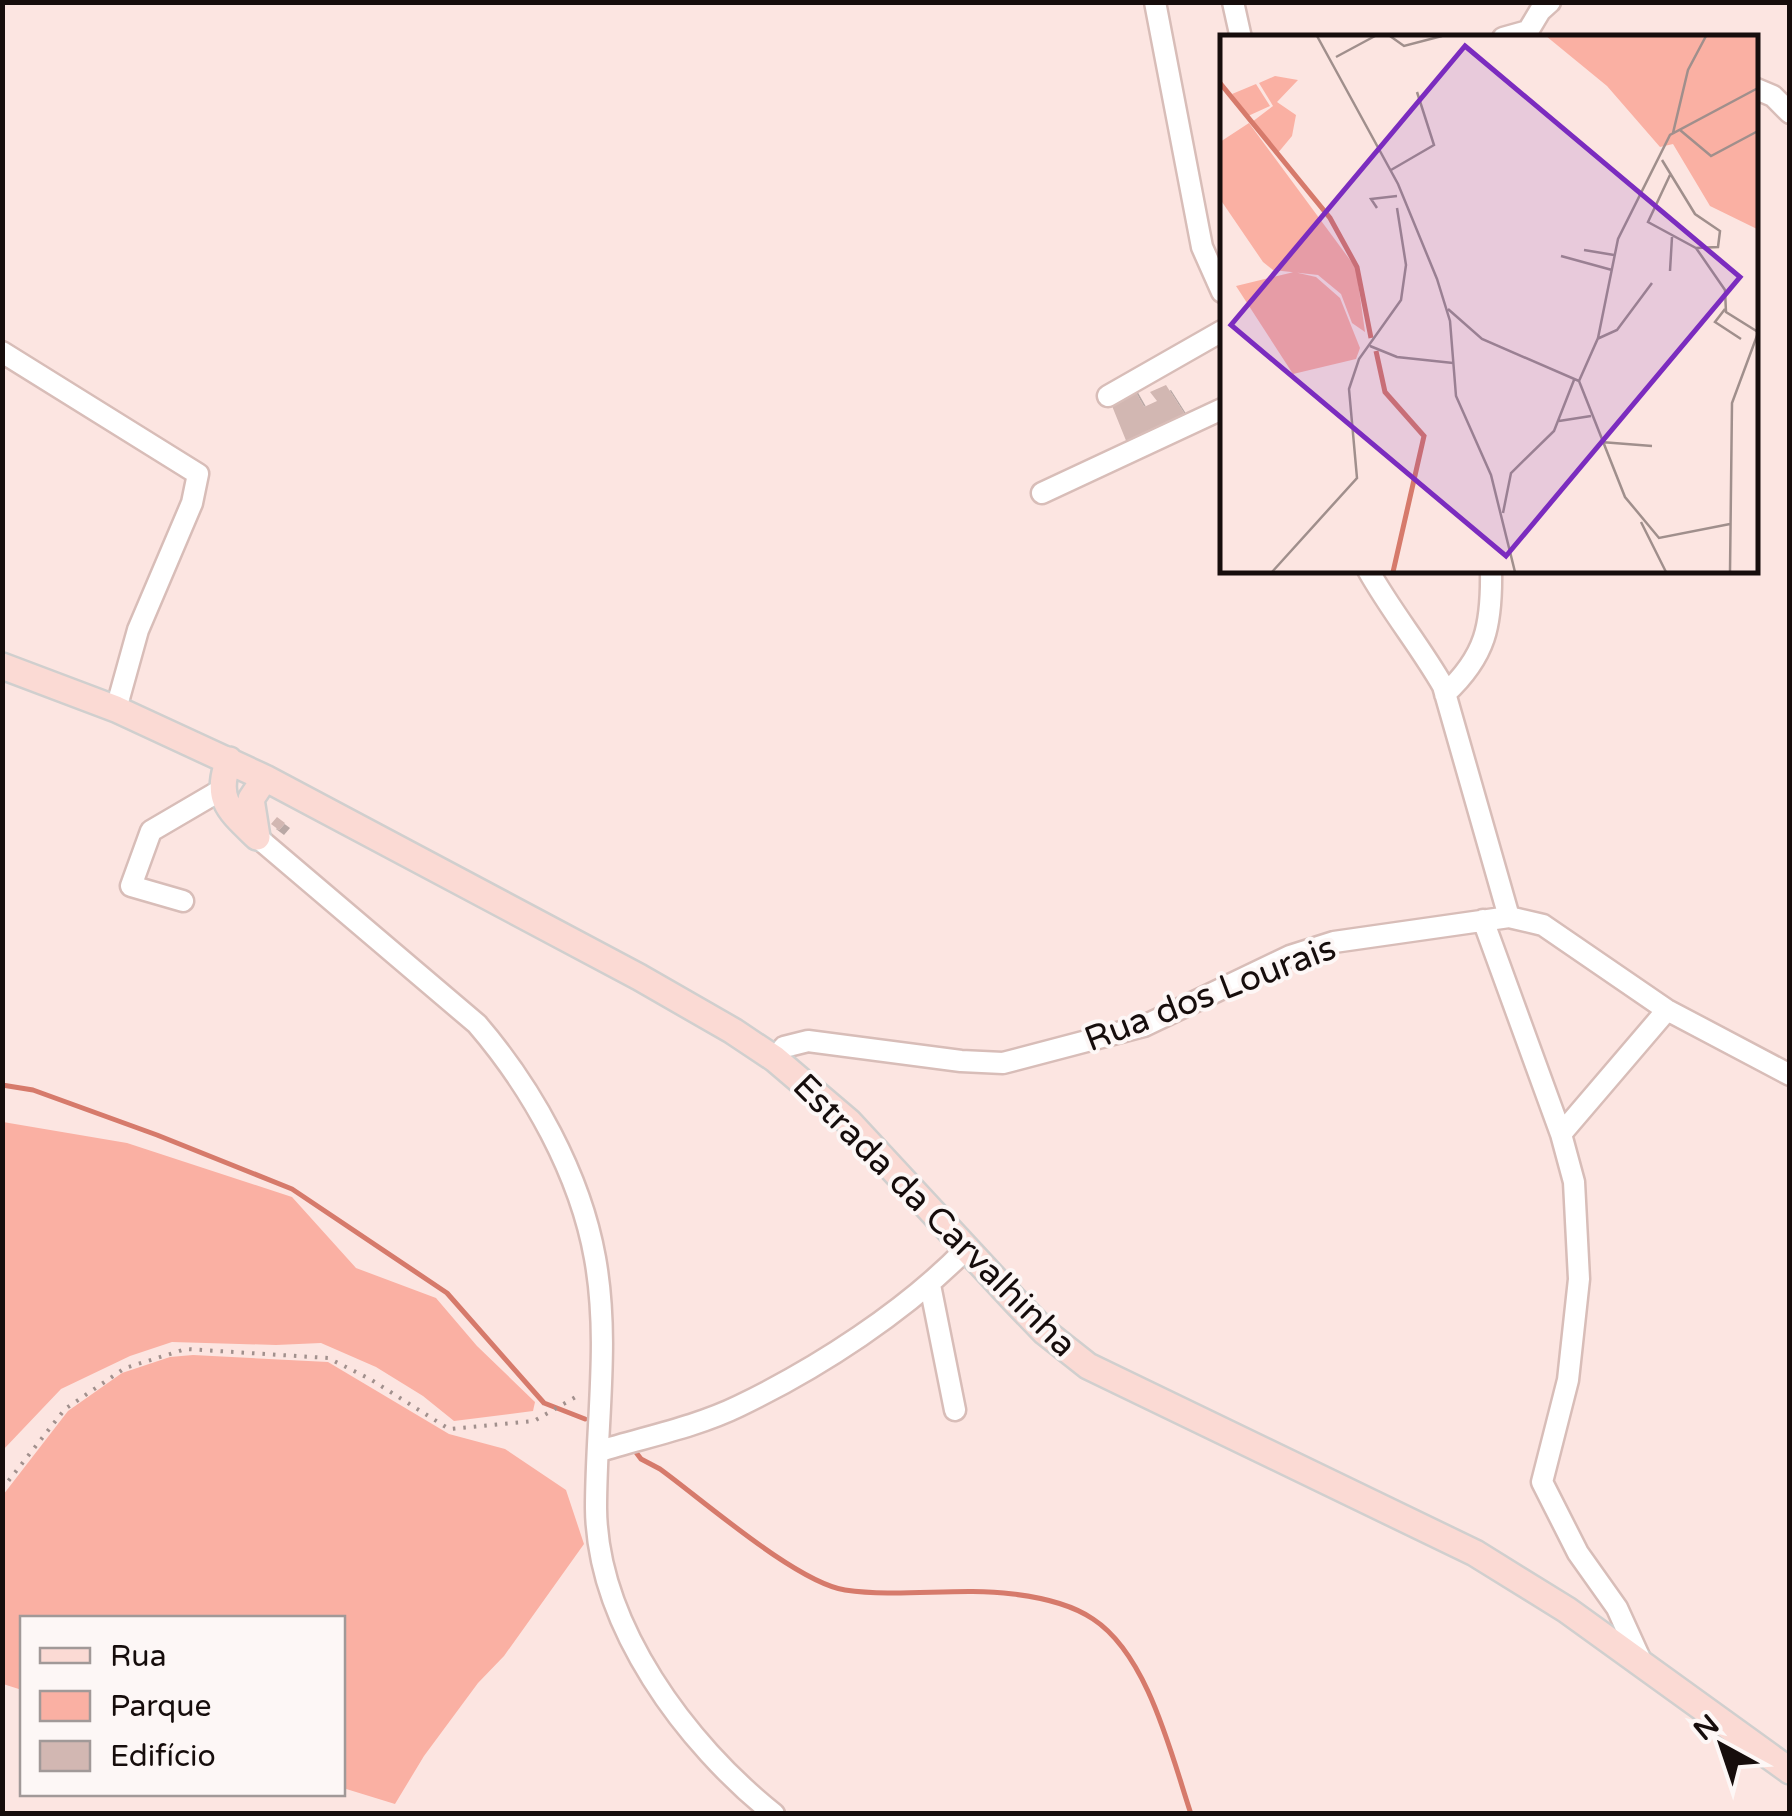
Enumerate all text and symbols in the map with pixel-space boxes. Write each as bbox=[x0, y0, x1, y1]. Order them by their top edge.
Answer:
inset map bbox=[1220, 35, 1757, 572]
street label: Rua dos Lourais bbox=[1079, 927, 1342, 1061]
street label: Estrada da Carvalhinha bbox=[784, 1065, 1085, 1366]
legend bbox=[20, 1616, 345, 1796]
text: Rua bbox=[110, 1638, 167, 1675]
text: Parque bbox=[110, 1688, 211, 1725]
north arrow bbox=[1672, 1696, 1772, 1796]
text: N bbox=[1687, 1707, 1726, 1748]
text: Edifício bbox=[110, 1738, 216, 1775]

